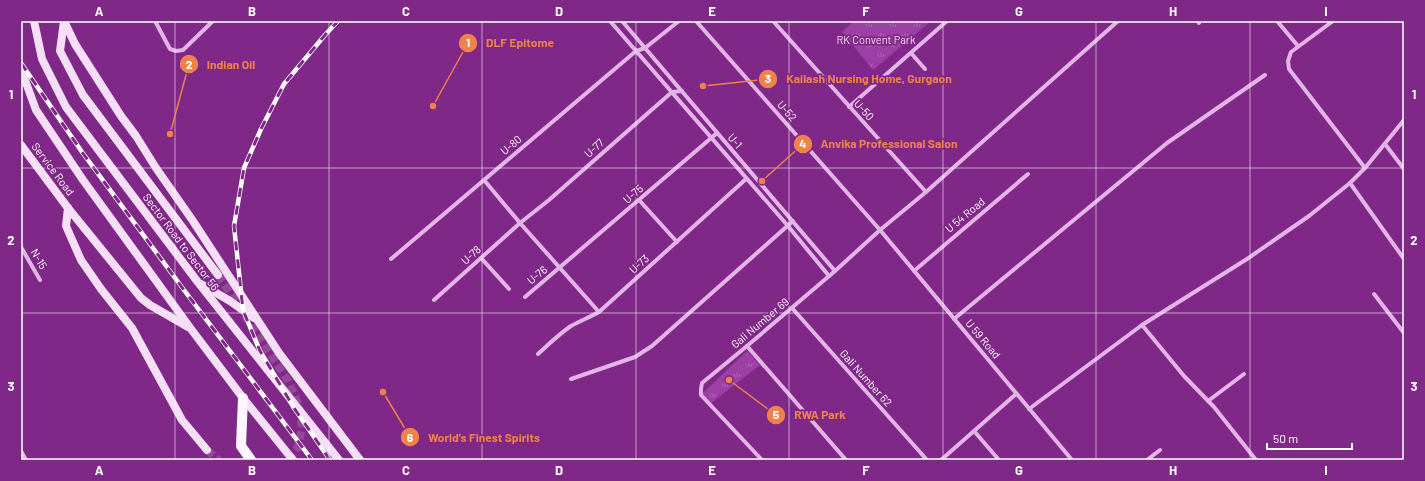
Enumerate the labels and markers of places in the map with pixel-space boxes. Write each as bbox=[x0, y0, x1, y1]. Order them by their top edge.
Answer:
callout: DLF Epitome bbox=[458, 31, 562, 55]
callout: Indian Oil bbox=[179, 52, 263, 76]
callout: Kailash Nursing Home, Gurgaon bbox=[758, 67, 959, 91]
callout: Anvika Professional Salon bbox=[793, 132, 966, 156]
callout: RWA Park bbox=[766, 403, 853, 427]
callout: World's Finest Spirits bbox=[400, 425, 548, 449]

